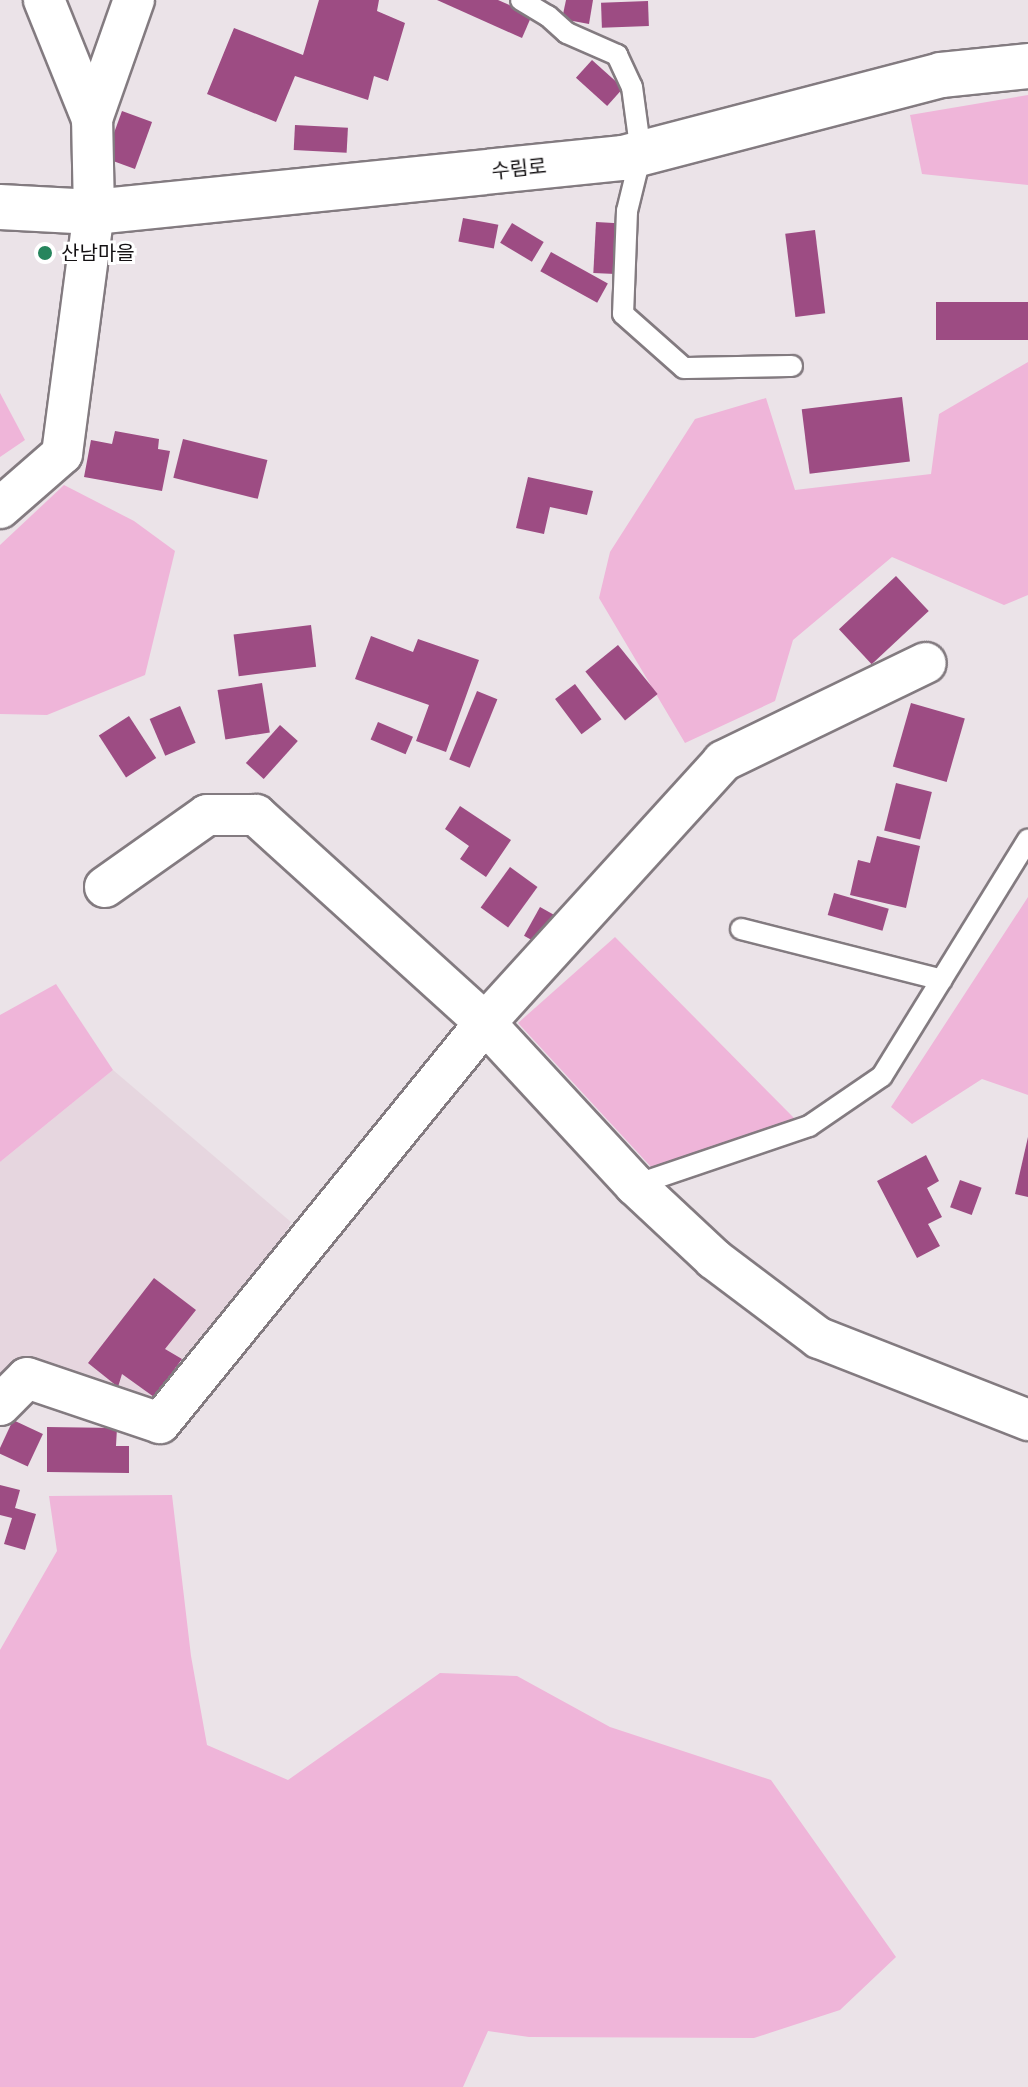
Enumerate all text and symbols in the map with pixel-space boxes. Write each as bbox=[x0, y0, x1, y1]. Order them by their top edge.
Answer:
street label: 수림로 bbox=[490, 154, 548, 184]
place label: 산남마을 bbox=[61, 241, 135, 265]
marker: 산남마을 bbox=[36, 244, 54, 262]

